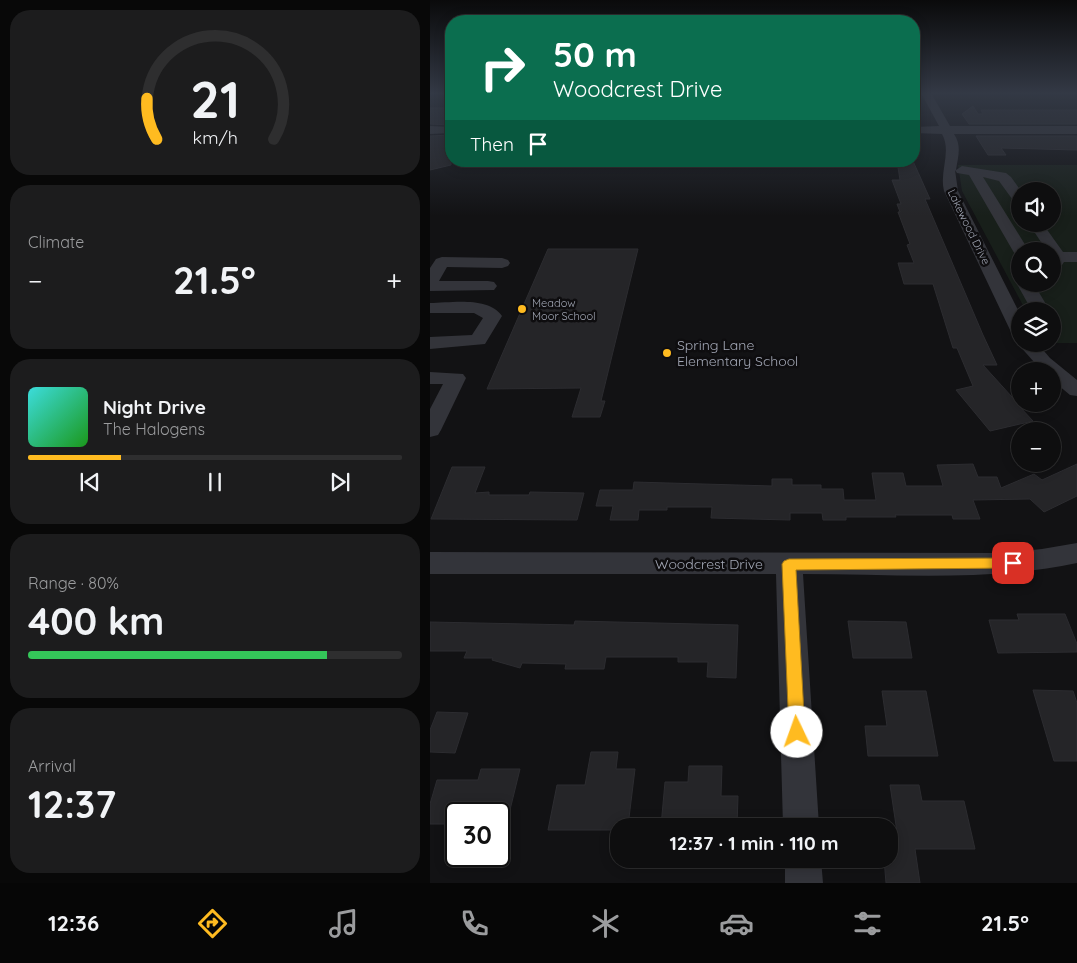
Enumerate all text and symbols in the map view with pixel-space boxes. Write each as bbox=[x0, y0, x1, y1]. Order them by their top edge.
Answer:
text: 50 m bbox=[553, 32, 637, 76]
icon: right bbox=[470, 35, 535, 100]
text: 21 bbox=[190, 66, 240, 131]
text: Woodcrest Drive bbox=[553, 75, 722, 103]
text: km/h bbox=[192, 126, 238, 148]
icon: arrive bbox=[524, 130, 552, 158]
text: Then bbox=[470, 132, 514, 156]
map controls bbox=[1011, 182, 1061, 472]
button: sound bbox=[1011, 182, 1061, 232]
street label: Lakewood Drive bbox=[945, 187, 993, 267]
text: Climate bbox=[28, 232, 84, 252]
button: search bbox=[1011, 242, 1061, 292]
text: 21.5° bbox=[173, 256, 256, 304]
text: − bbox=[28, 263, 43, 298]
text: + bbox=[386, 263, 402, 298]
place label: Meadow Moor School bbox=[532, 296, 596, 323]
button: layers bbox=[1011, 302, 1061, 352]
marker: Meadow Moor School bbox=[516, 303, 528, 315]
place label: Spring Lane Elementary School bbox=[677, 336, 798, 370]
marker: Spring Lane Elementary School bbox=[661, 347, 673, 359]
button: + bbox=[1011, 362, 1061, 412]
text: Night Drive bbox=[103, 395, 206, 419]
text: The Halogens bbox=[103, 419, 205, 439]
button: − bbox=[1011, 422, 1061, 472]
icon: previous bbox=[76, 468, 104, 496]
icon: pause bbox=[201, 468, 229, 496]
icon: next bbox=[326, 468, 354, 496]
pin bbox=[992, 542, 1034, 584]
icon: arrive bbox=[999, 549, 1027, 577]
street label: Woodcrest Drive bbox=[655, 555, 763, 573]
text: Range · 80% bbox=[28, 573, 119, 593]
text: 400 km bbox=[28, 597, 164, 645]
position arrow bbox=[770, 705, 822, 757]
text: Arrival bbox=[28, 756, 76, 776]
text: 12:37 bbox=[28, 780, 116, 828]
speed limit sign: 30 bbox=[445, 802, 510, 867]
text: 12:37 · 1 min · 110 m bbox=[669, 831, 839, 855]
icon: directions bbox=[195, 906, 230, 941]
icon: music bbox=[326, 906, 361, 941]
icon: phone bbox=[457, 906, 492, 941]
icon: climate bbox=[588, 906, 623, 941]
icon: car bbox=[719, 906, 754, 941]
icon: filters bbox=[850, 906, 885, 941]
text: 12:36 bbox=[48, 909, 99, 937]
text: 21.5° bbox=[981, 909, 1029, 937]

